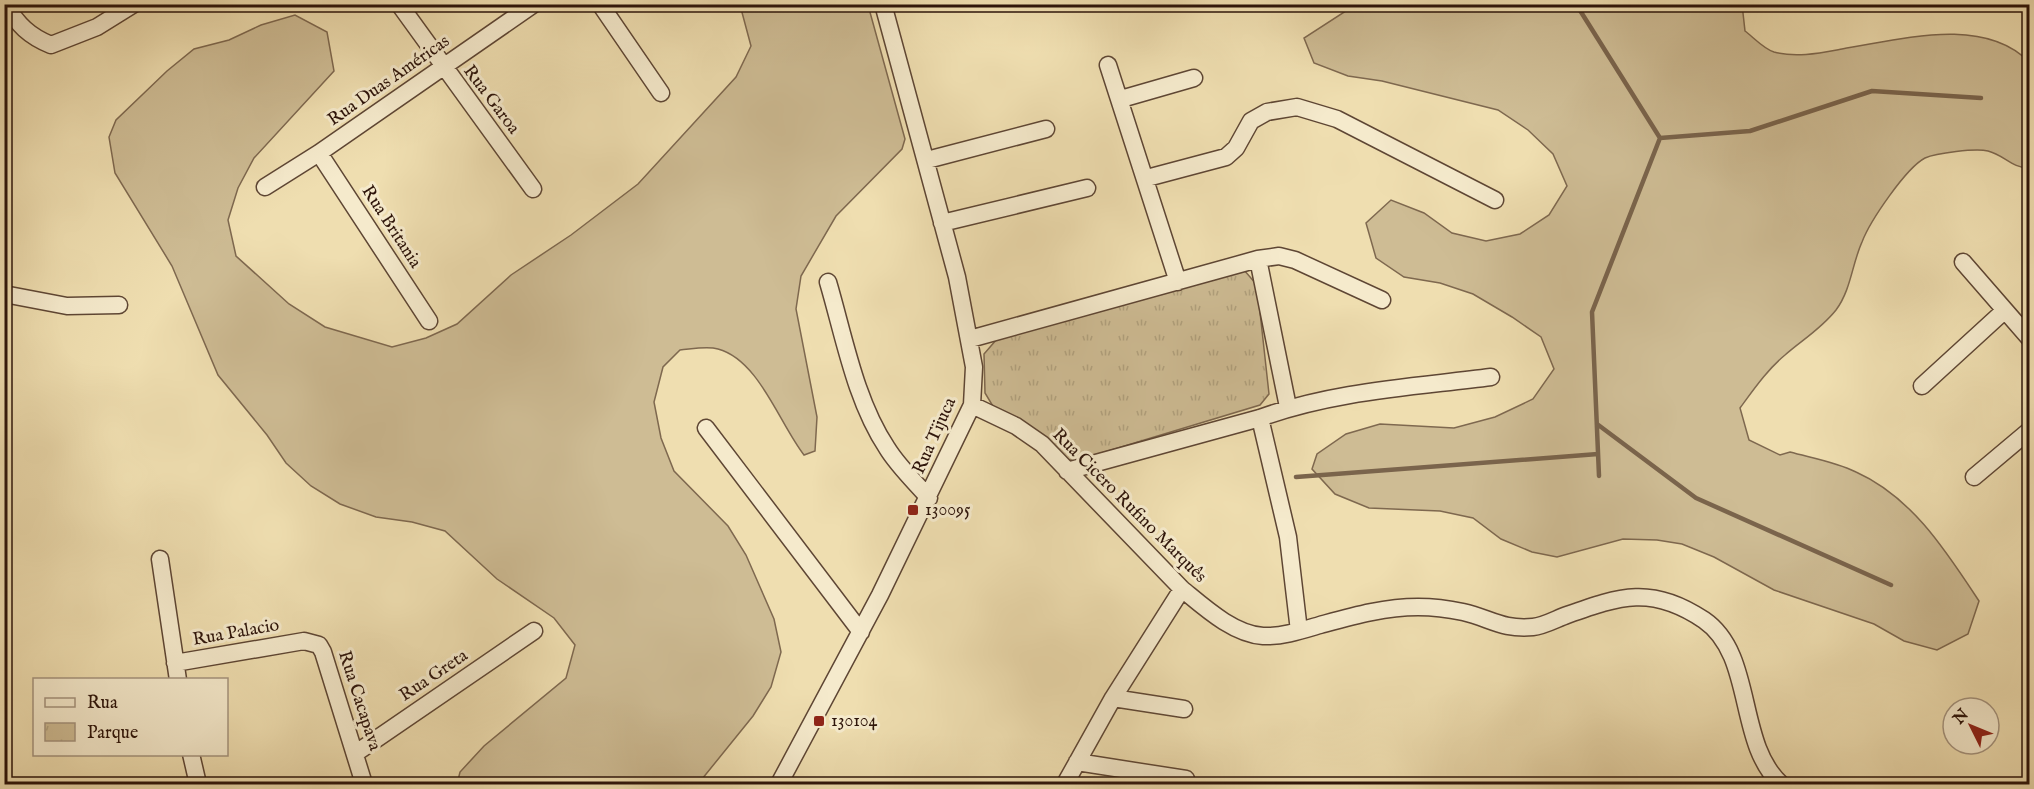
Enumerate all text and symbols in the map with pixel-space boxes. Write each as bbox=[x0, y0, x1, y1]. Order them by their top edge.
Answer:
street label: Rua Duas Américas bbox=[323, 30, 455, 132]
street label: Rua Garoa bbox=[457, 61, 525, 139]
street label: Rua Britania bbox=[356, 181, 426, 273]
street label: Rua Tijuca bbox=[908, 394, 962, 478]
street label: Rua Cicero Rufino Marquês bbox=[1047, 424, 1211, 588]
place label: 130095 bbox=[925, 499, 971, 522]
marker: 130095 bbox=[906, 503, 920, 517]
street label: Rua Palacio bbox=[191, 614, 281, 652]
street label: Rua Greta bbox=[395, 645, 473, 707]
street label: Rua Cacapava bbox=[332, 648, 386, 754]
legend bbox=[33, 678, 228, 756]
text: Rua bbox=[87, 692, 118, 715]
north arrow bbox=[1941, 696, 2001, 756]
text: N bbox=[1949, 705, 1974, 730]
place label: 130104 bbox=[831, 710, 878, 733]
marker: 130104 bbox=[812, 714, 826, 728]
text: Parque bbox=[87, 722, 138, 745]

